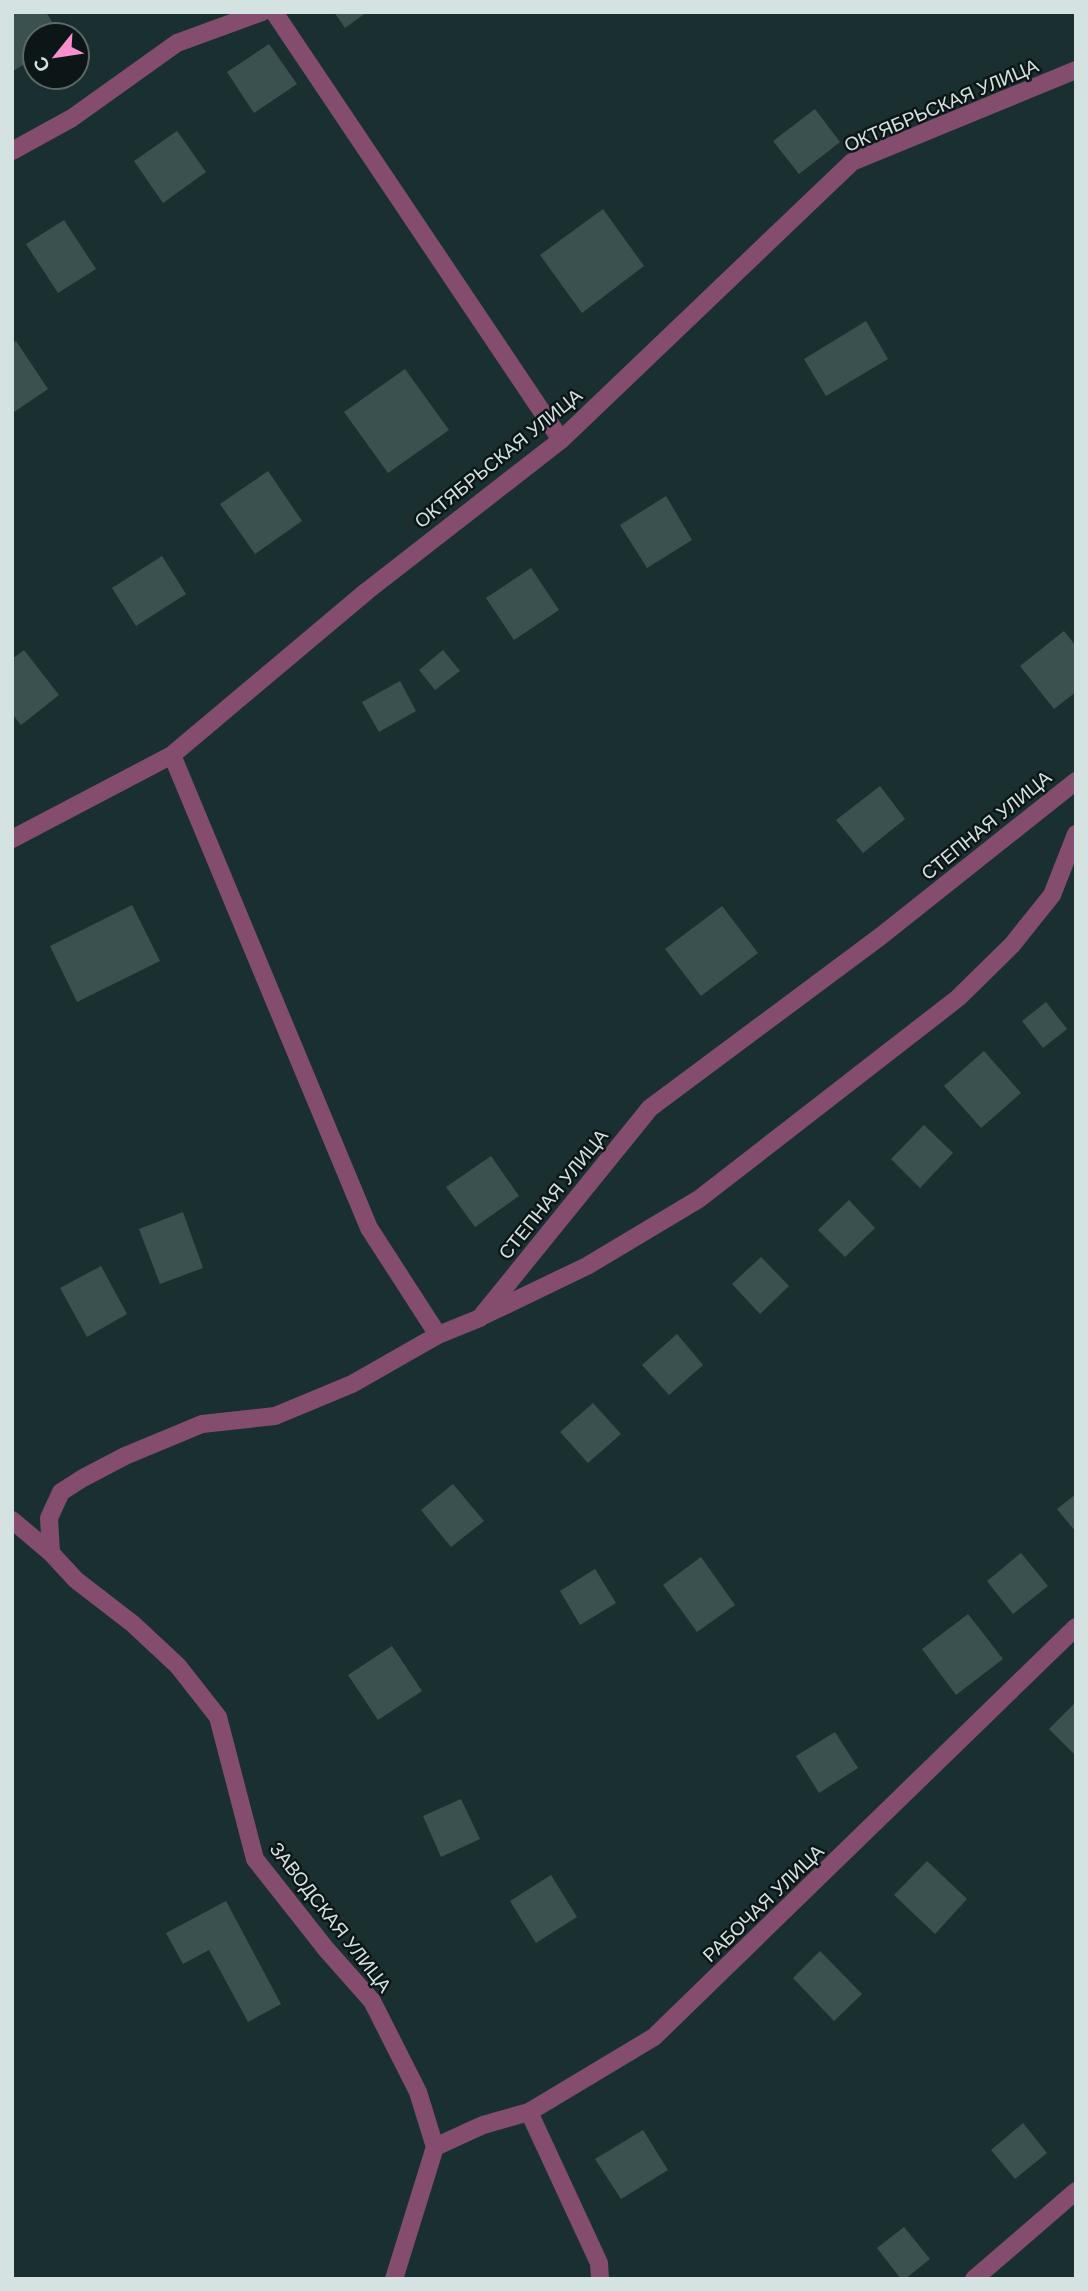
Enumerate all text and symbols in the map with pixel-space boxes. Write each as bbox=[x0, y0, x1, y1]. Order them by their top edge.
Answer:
north arrow bbox=[21, 21, 91, 91]
text: С bbox=[29, 53, 54, 75]
street label: ОКТЯБРЬСКАЯ УЛИЦА bbox=[841, 55, 1042, 156]
street label: ОКТЯБРЬСКАЯ УЛИЦА bbox=[411, 384, 586, 532]
street label: СТЕПНАЯ УЛИЦА bbox=[917, 766, 1056, 884]
street label: СТЕПНАЯ УЛИЦА bbox=[495, 1125, 612, 1263]
street label: ЗАВОДСКАЯ УЛИЦА bbox=[266, 1838, 396, 1997]
street label: РАБОЧАЯ УЛИЦА bbox=[699, 1840, 828, 1966]

